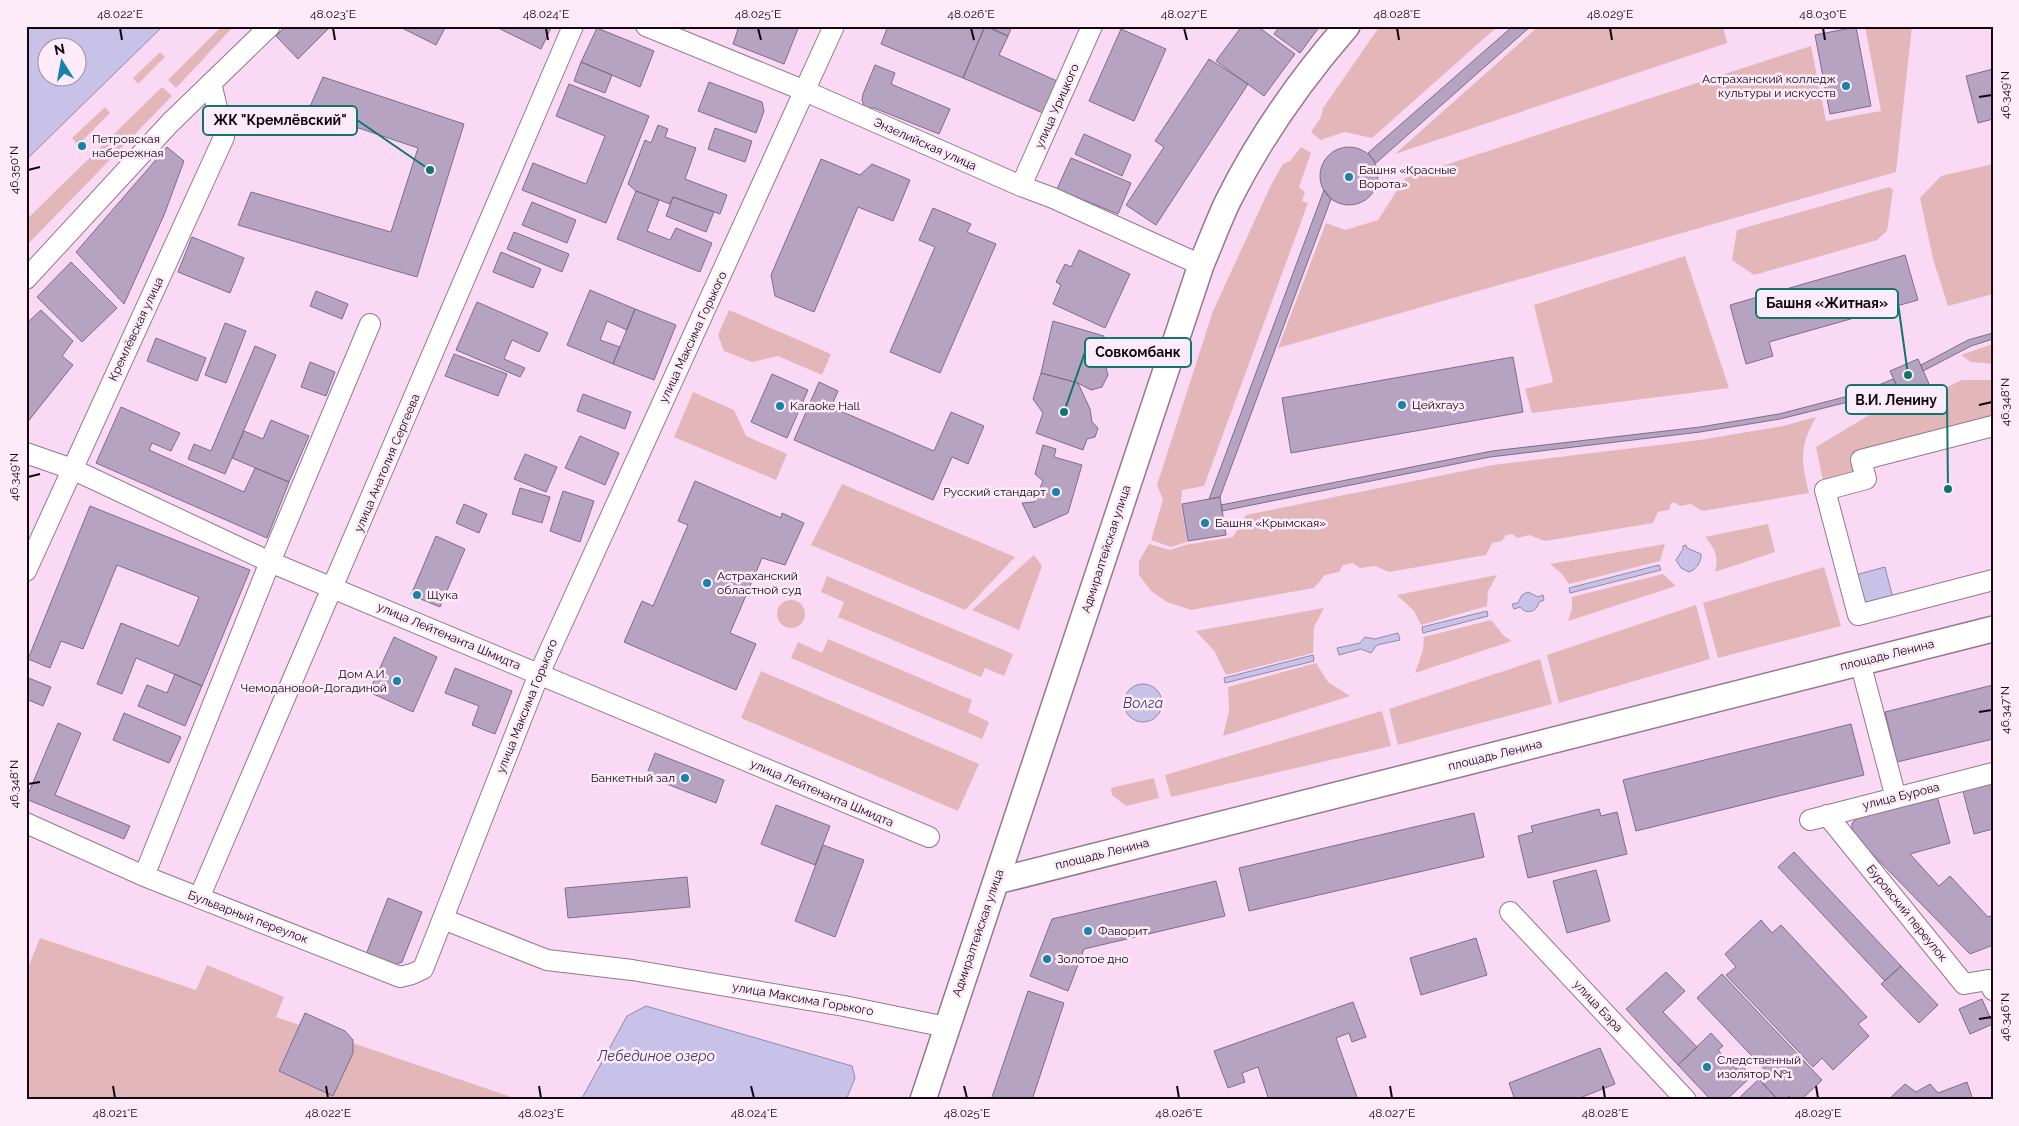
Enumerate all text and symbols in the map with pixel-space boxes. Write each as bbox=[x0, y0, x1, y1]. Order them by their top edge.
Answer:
text: 48.022°E bbox=[97, 7, 143, 21]
text: 48.023°E bbox=[310, 7, 356, 21]
text: 48.024°E bbox=[523, 7, 569, 21]
text: 48.025°E bbox=[735, 7, 781, 21]
text: 48.026°E bbox=[947, 7, 995, 21]
text: 48.027°E bbox=[1161, 7, 1207, 21]
text: 48.028°E bbox=[1373, 7, 1421, 21]
text: 48.029°E bbox=[1587, 7, 1633, 21]
text: 48.030°E bbox=[1799, 7, 1847, 21]
north arrow bbox=[38, 38, 88, 88]
text: N bbox=[53, 40, 66, 58]
street label: улица Урицкого bbox=[1032, 62, 1082, 150]
text: 46.349°N bbox=[1998, 71, 2012, 119]
place label: Астраханский колледж культуры и искусств bbox=[1702, 72, 1837, 100]
marker: Астраханский колледж культуры и искусств bbox=[1840, 80, 1852, 92]
callout: ЖК "Кремлёвский" bbox=[203, 106, 357, 135]
text: ЖК "Кремлёвский" bbox=[213, 112, 347, 128]
street label: Энзелийская улица bbox=[871, 115, 979, 173]
place label: Петровская набережная bbox=[92, 132, 164, 160]
marker: Петровская набережная bbox=[76, 140, 88, 152]
text: 46.350°N bbox=[7, 146, 21, 194]
place label: Башня «Красные Ворота» bbox=[1359, 163, 1456, 191]
marker: Башня «Красные Ворота» bbox=[1343, 171, 1355, 183]
street label: улица Максима Горького bbox=[656, 269, 730, 405]
street label: Кремлёвская улица bbox=[106, 275, 166, 383]
callout: Башня «Житная» bbox=[1756, 289, 1898, 318]
text: Башня «Житная» bbox=[1766, 295, 1888, 311]
callout: Совкомбанк bbox=[1085, 338, 1191, 367]
text: Совкомбанк bbox=[1095, 344, 1181, 360]
text: 46.348°N bbox=[1998, 378, 2012, 426]
callout: В.И. Ленину bbox=[1846, 385, 1947, 414]
street label: улица Анатолия Сергеева bbox=[351, 392, 423, 534]
text: В.И. Ленину bbox=[1855, 392, 1937, 408]
place label: Цейхгауз bbox=[1412, 398, 1465, 412]
place label: Karaoke Hall bbox=[790, 399, 861, 413]
marker: Цейхгауз bbox=[1396, 399, 1408, 411]
marker: Karaoke Hall bbox=[774, 400, 786, 412]
text: 46.349°N bbox=[7, 453, 21, 501]
street label: Адмиралтейская улица bbox=[1079, 483, 1133, 615]
place label: Русский стандарт bbox=[943, 485, 1046, 499]
marker: Русский стандарт bbox=[1050, 486, 1062, 498]
place label: Башня «Крымская» bbox=[1215, 516, 1326, 530]
marker: Башня «Крымская» bbox=[1199, 517, 1211, 529]
place label: Астраханский областной суд bbox=[717, 569, 801, 597]
marker: Астраханский областной суд bbox=[701, 577, 713, 589]
place label: Щука bbox=[427, 588, 458, 602]
marker: Щука bbox=[411, 589, 423, 601]
street label: улица Лейтенанта Шмидта bbox=[375, 599, 523, 673]
street label: улица Максима Горького bbox=[494, 637, 560, 775]
street label: площадь Ленина bbox=[1838, 637, 1936, 673]
place label: Дом А.И. Чемодановой-Догадиной bbox=[240, 667, 387, 695]
marker: Дом А.И. Чемодановой-Догадиной bbox=[391, 675, 403, 687]
text: 46.347°N bbox=[1998, 686, 2012, 734]
water label: Волга bbox=[1123, 695, 1163, 711]
street label: площадь Ленина bbox=[1446, 737, 1544, 773]
street label: улица Лейтенанта Шмидта bbox=[748, 756, 896, 830]
text: 46.348°N bbox=[7, 760, 21, 808]
place label: Банкетный зал bbox=[591, 771, 675, 785]
marker: Банкетный зал bbox=[679, 772, 691, 784]
street label: улица Бурова bbox=[1861, 780, 1941, 812]
street label: площадь Ленина bbox=[1053, 836, 1151, 872]
street label: Буровский переулок bbox=[1864, 862, 1950, 964]
street label: Адмиралтейская улица bbox=[950, 868, 1006, 998]
street label: Бульварный переулок bbox=[186, 888, 310, 946]
place label: Фаворит bbox=[1098, 924, 1148, 938]
marker: Фаворит bbox=[1082, 925, 1094, 937]
place label: Золотое дно bbox=[1057, 952, 1129, 966]
marker: Золотое дно bbox=[1041, 953, 1053, 965]
street label: улица Бэра bbox=[1571, 977, 1625, 1035]
street label: улица Максима Горького bbox=[731, 980, 875, 1018]
text: 46.346°N bbox=[1998, 993, 2012, 1041]
water label: Лебединое озеро bbox=[596, 1048, 715, 1064]
place label: Следственный изолятор №1 bbox=[1717, 1053, 1801, 1081]
marker: Следственный изолятор №1 bbox=[1701, 1061, 1713, 1073]
text: 48.021°E bbox=[93, 1106, 137, 1120]
text: 48.022°E bbox=[305, 1106, 351, 1120]
text: 48.023°E bbox=[518, 1106, 564, 1120]
text: 48.024°E bbox=[731, 1106, 777, 1120]
text: 48.025°E bbox=[944, 1106, 990, 1120]
text: 48.026°E bbox=[1155, 1106, 1203, 1120]
text: 48.027°E bbox=[1369, 1106, 1415, 1120]
text: 48.028°E bbox=[1581, 1106, 1629, 1120]
text: 48.029°E bbox=[1795, 1106, 1841, 1120]

